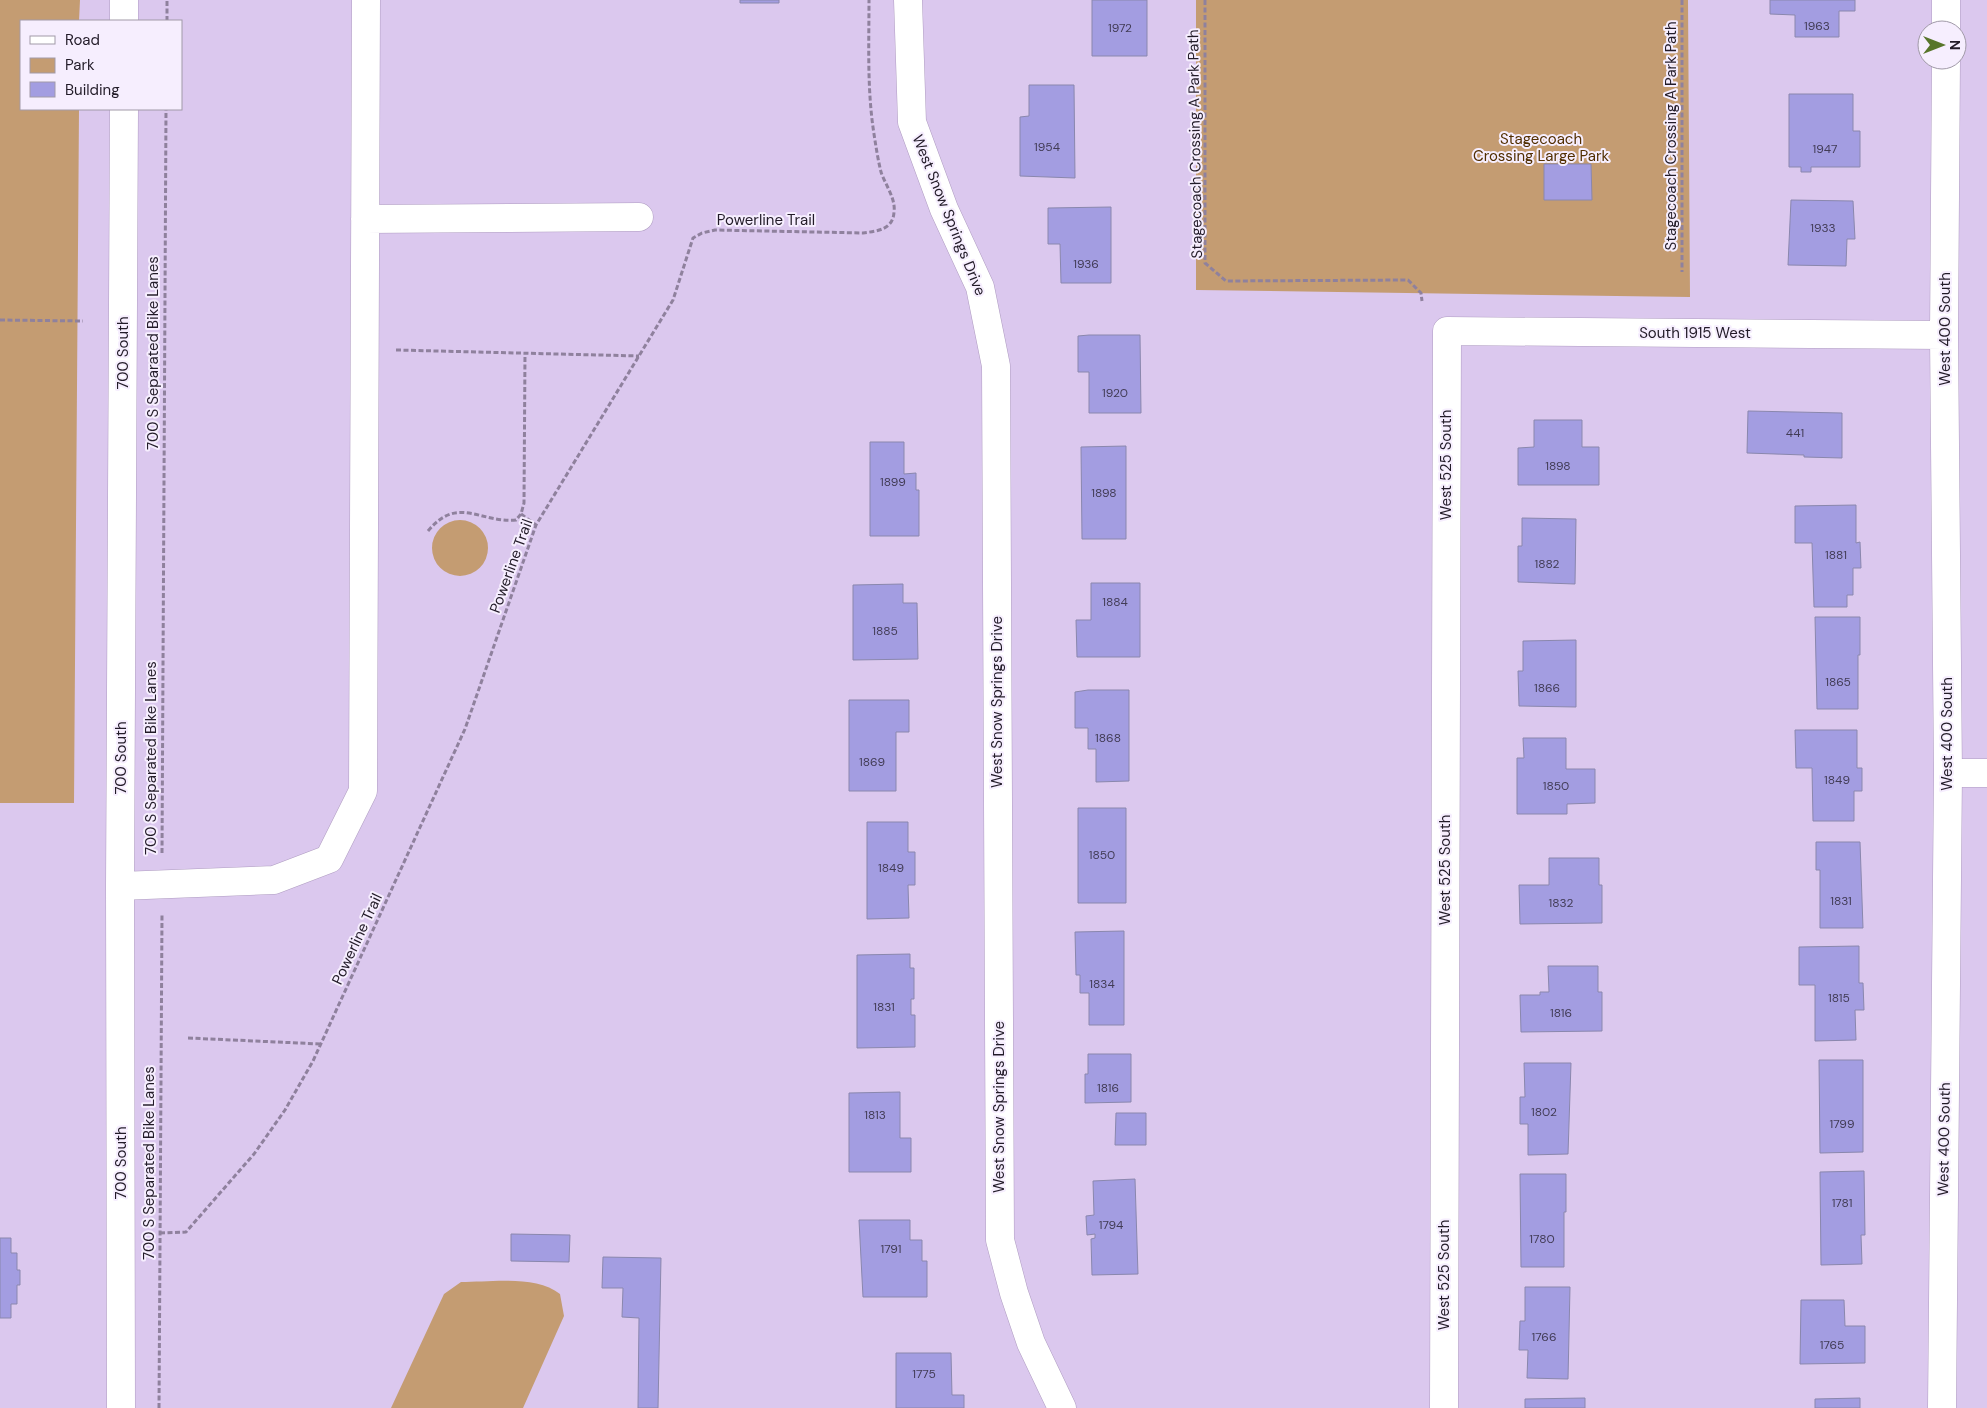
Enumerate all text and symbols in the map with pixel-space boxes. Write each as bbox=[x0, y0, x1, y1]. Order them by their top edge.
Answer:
house number: 1963 bbox=[1804, 18, 1830, 34]
legend bbox=[20, 20, 182, 110]
house number: 1972 bbox=[1108, 20, 1132, 36]
north arrow bbox=[1917, 20, 1967, 70]
street label: Stagecoach Crossing A Park Path bbox=[1661, 21, 1681, 251]
street label: Stagecoach Crossing A Park Path bbox=[1183, 29, 1207, 259]
text: Road bbox=[65, 30, 100, 50]
text: N bbox=[1946, 40, 1964, 50]
text: Park bbox=[65, 55, 95, 75]
text: Building bbox=[65, 80, 120, 100]
park label: Stagecoach Crossing Large Park bbox=[1473, 129, 1610, 166]
street label: West Snow Springs Drive bbox=[908, 132, 990, 298]
house number: 1954 bbox=[1034, 139, 1060, 155]
house number: 1947 bbox=[1813, 141, 1837, 157]
street label: Powerline Trail bbox=[717, 210, 815, 230]
house number: 1933 bbox=[1810, 220, 1836, 236]
street label: 700 S Separated Bike Lanes bbox=[143, 256, 163, 450]
house number: 1936 bbox=[1073, 256, 1099, 272]
street label: West 400 South bbox=[1935, 272, 1955, 386]
street label: 700 South bbox=[113, 316, 133, 390]
street label: South 1915 West bbox=[1639, 323, 1751, 343]
house number: 1920 bbox=[1102, 385, 1128, 401]
street label: West 525 South bbox=[1436, 410, 1456, 520]
house number: 441 bbox=[1786, 425, 1804, 441]
house number: 1898 bbox=[1545, 458, 1571, 474]
house number: 1899 bbox=[880, 474, 906, 490]
house number: 1898 bbox=[1091, 485, 1117, 501]
street label: Powerline Trail bbox=[485, 516, 537, 616]
house number: 1881 bbox=[1825, 547, 1847, 563]
house number: 1882 bbox=[1534, 556, 1560, 572]
house number: 1884 bbox=[1102, 594, 1128, 610]
street label: West Snow Springs Drive bbox=[987, 616, 1007, 788]
house number: 1885 bbox=[872, 623, 898, 639]
street label: 700 S Separated Bike Lanes bbox=[141, 661, 161, 855]
house number: 1865 bbox=[1825, 674, 1851, 690]
street label: West 400 South bbox=[1937, 677, 1957, 791]
house number: 1866 bbox=[1534, 680, 1560, 696]
street label: 700 South bbox=[111, 721, 131, 795]
house number: 1868 bbox=[1095, 730, 1121, 746]
house number: 1869 bbox=[859, 754, 885, 770]
house number: 1849 bbox=[1824, 772, 1850, 788]
house number: 1850 bbox=[1543, 778, 1569, 794]
street label: West 525 South bbox=[1435, 815, 1455, 925]
house number: 1850 bbox=[1089, 847, 1115, 863]
house number: 1849 bbox=[878, 860, 904, 876]
street label: Powerline Trail bbox=[327, 890, 387, 988]
house number: 1831 bbox=[1830, 893, 1852, 909]
house number: 1832 bbox=[1548, 895, 1574, 911]
house number: 1834 bbox=[1089, 976, 1115, 992]
house number: 1815 bbox=[1828, 990, 1850, 1006]
house number: 1831 bbox=[873, 999, 895, 1015]
house number: 1816 bbox=[1550, 1005, 1572, 1021]
street label: West Snow Springs Drive bbox=[989, 1021, 1009, 1193]
street label: 700 S Separated Bike Lanes bbox=[139, 1066, 159, 1260]
house number: 1816 bbox=[1097, 1080, 1119, 1096]
street label: West 400 South bbox=[1933, 1082, 1955, 1196]
house number: 1802 bbox=[1531, 1104, 1557, 1120]
house number: 1813 bbox=[864, 1107, 886, 1123]
house number: 1799 bbox=[1830, 1116, 1854, 1132]
street label: 700 South bbox=[111, 1126, 131, 1200]
house number: 1781 bbox=[1832, 1195, 1852, 1211]
house number: 1794 bbox=[1099, 1217, 1123, 1233]
street label: West 525 South bbox=[1434, 1220, 1454, 1330]
house number: 1780 bbox=[1529, 1231, 1555, 1247]
house number: 1791 bbox=[881, 1241, 901, 1257]
house number: 1766 bbox=[1532, 1329, 1556, 1345]
house number: 1765 bbox=[1820, 1337, 1844, 1353]
house number: 1775 bbox=[912, 1366, 936, 1382]

